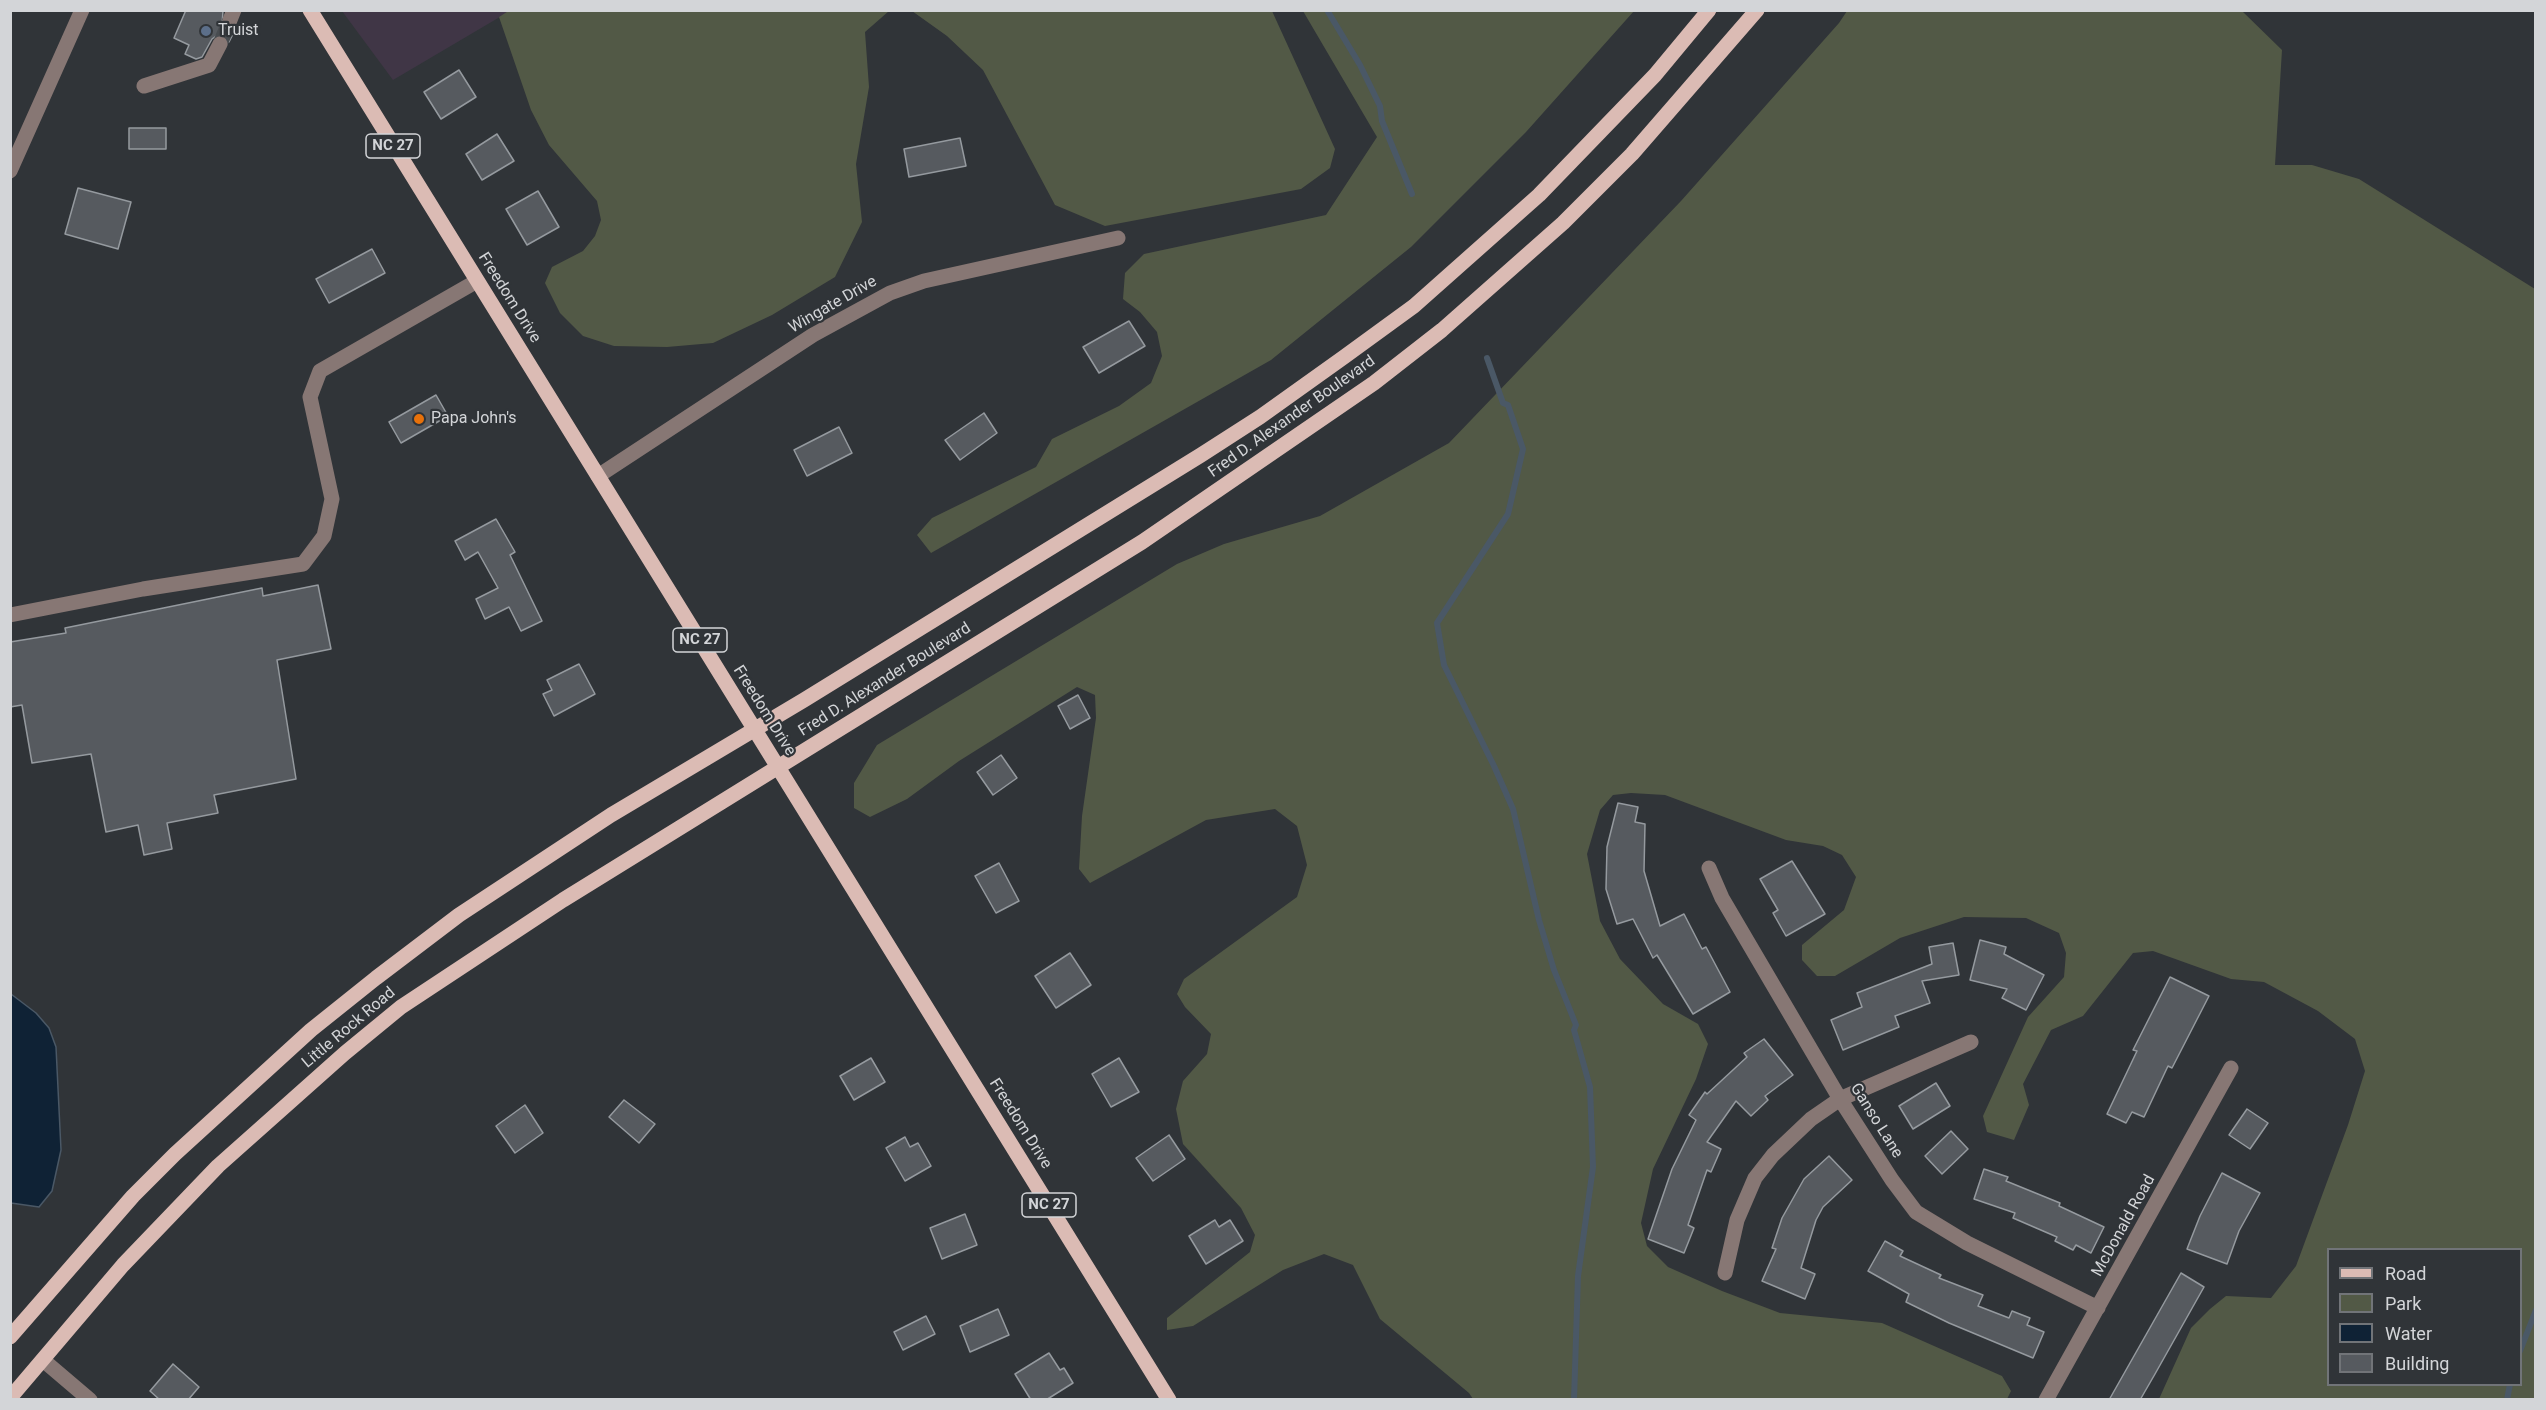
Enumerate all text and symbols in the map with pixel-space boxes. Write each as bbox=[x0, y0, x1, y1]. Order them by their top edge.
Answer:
place label: Truist bbox=[218, 21, 259, 41]
marker: Truist bbox=[199, 24, 213, 38]
road number: NC 27 bbox=[366, 134, 420, 158]
street label: Freedom Drive bbox=[474, 249, 544, 347]
street label: Wingate Drive bbox=[786, 272, 880, 338]
street label: Fred D. Alexander Boulevard bbox=[1205, 352, 1379, 482]
place label: Papa John's bbox=[431, 409, 517, 429]
marker: Papa John's bbox=[412, 412, 426, 426]
street label: Fred D. Alexander Boulevard bbox=[795, 619, 975, 741]
road number: NC 27 bbox=[673, 628, 727, 652]
street label: Freedom Drive bbox=[729, 662, 799, 760]
street label: Little Rock Road bbox=[299, 984, 399, 1072]
street label: Freedom Drive bbox=[985, 1075, 1055, 1173]
street label: Ganso Lane bbox=[1845, 1080, 1907, 1162]
street label: McDonald Road bbox=[2088, 1172, 2160, 1280]
road number: NC 27 bbox=[1022, 1193, 1076, 1217]
legend bbox=[2327, 1248, 2522, 1386]
text: Road bbox=[2385, 1263, 2426, 1284]
text: Park bbox=[2385, 1293, 2421, 1314]
text: Water bbox=[2385, 1323, 2432, 1344]
text: Building bbox=[2385, 1353, 2449, 1374]

